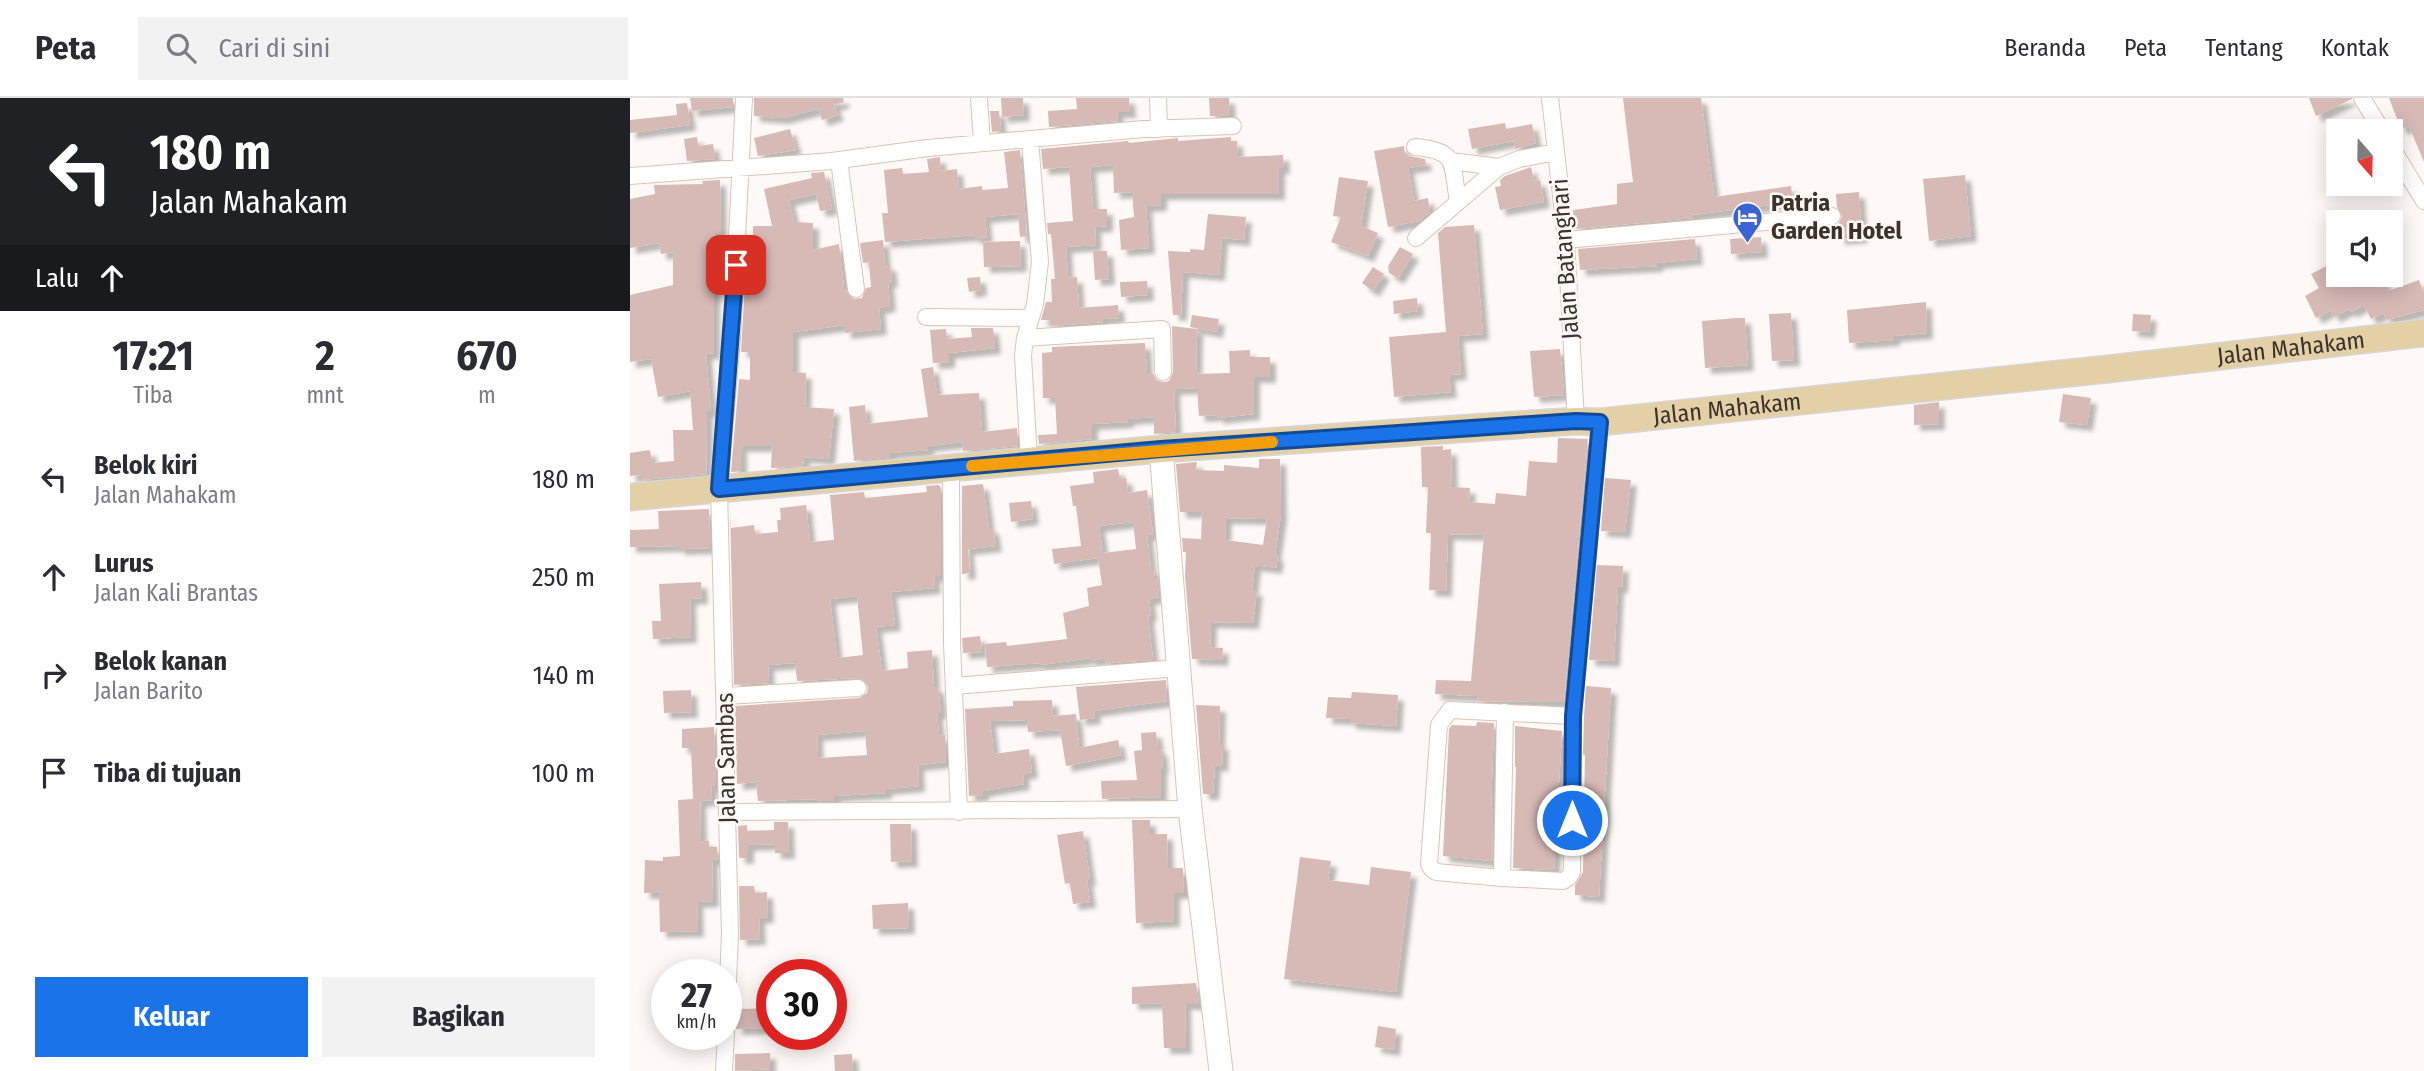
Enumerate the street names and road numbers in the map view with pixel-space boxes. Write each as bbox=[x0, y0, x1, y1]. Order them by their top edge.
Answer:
street label: Jalan Batanghari bbox=[1545, 178, 1585, 340]
street label: Jalan Mahakam bbox=[2215, 326, 2366, 370]
street label: Jalan Mahakam bbox=[1652, 387, 1803, 430]
street label: Jalan Sambas bbox=[711, 692, 741, 824]

